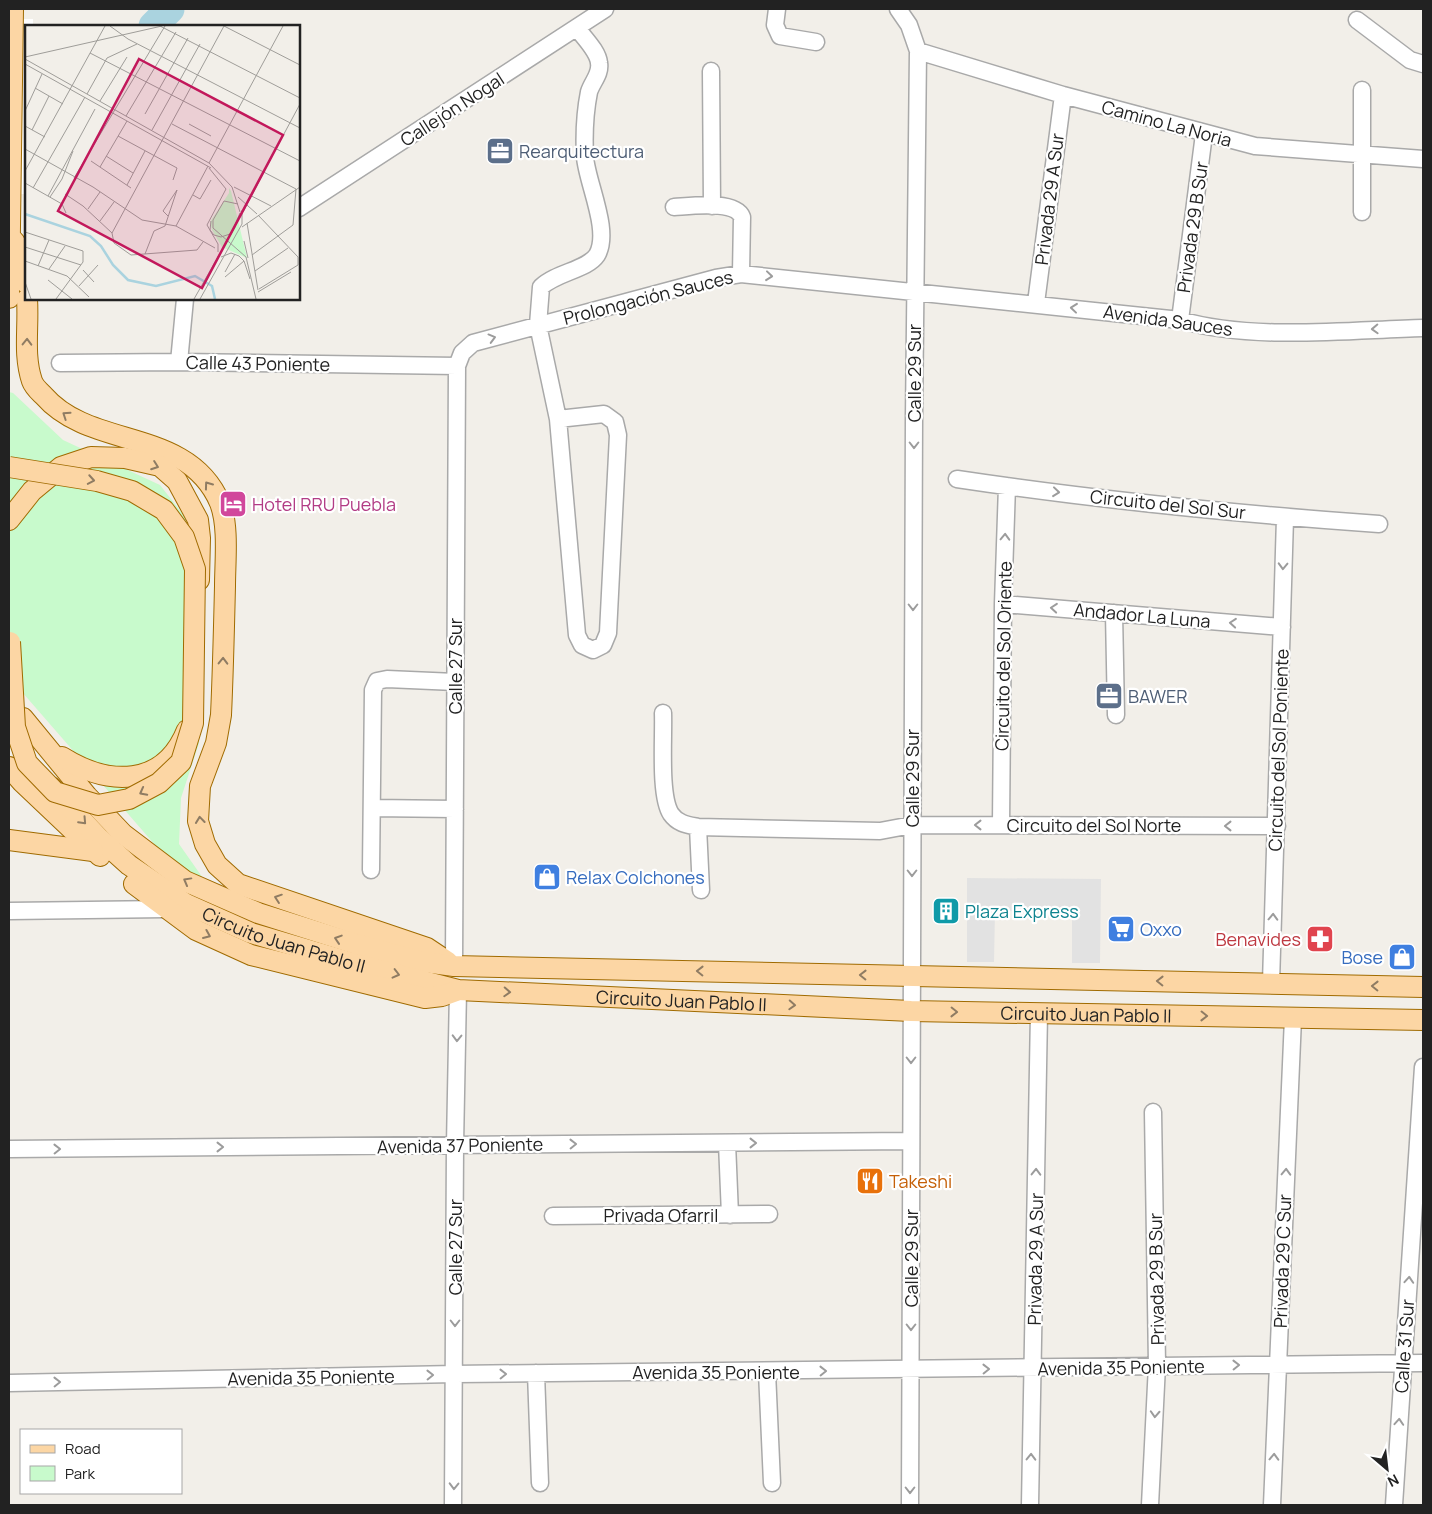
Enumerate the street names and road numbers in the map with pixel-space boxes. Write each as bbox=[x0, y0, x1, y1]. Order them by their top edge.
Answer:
street label: Callejón Nogal bbox=[396, 67, 508, 151]
street label: Camino La Noria bbox=[1099, 94, 1235, 152]
street label: Privada 29 A Sur bbox=[1029, 131, 1069, 266]
street label: Privada 29 B Sur bbox=[1171, 159, 1213, 294]
street label: Prolongación Sauces bbox=[561, 264, 735, 330]
street label: Avenida Sauces bbox=[1102, 299, 1234, 341]
street label: Calle 29 Sur bbox=[902, 323, 926, 422]
street label: Calle 43 Poniente bbox=[186, 350, 330, 376]
street label: Circuito del Sol Sur bbox=[1089, 484, 1247, 524]
street label: Circuito del Sol Oriente bbox=[989, 561, 1017, 751]
street label: Andador La Luna bbox=[1072, 597, 1212, 633]
street label: Calle 27 Sur bbox=[443, 617, 467, 714]
street label: Circuito del Sol Poniente bbox=[1262, 648, 1294, 852]
street label: Calle 29 Sur bbox=[900, 728, 924, 827]
street label: Circuito del Sol Norte bbox=[1007, 813, 1181, 837]
street label: Circuito Juan Pablo II bbox=[199, 901, 368, 978]
street label: Circuito Juan Pablo II bbox=[596, 984, 767, 1016]
street label: Circuito Juan Pablo II bbox=[1001, 1001, 1172, 1028]
street label: Avenida 37 Poniente bbox=[377, 1132, 543, 1158]
street label: Privada 29 A Sur bbox=[1022, 1192, 1048, 1326]
street label: Privada 29 C Sur bbox=[1268, 1193, 1296, 1328]
street label: Calle 27 Sur bbox=[443, 1198, 467, 1295]
street label: Privada Ofarril bbox=[604, 1203, 718, 1227]
street label: Calle 29 Sur bbox=[899, 1208, 923, 1307]
street label: Privada 29 B Sur bbox=[1143, 1212, 1169, 1345]
street label: Calle 31 Sur bbox=[1389, 1298, 1419, 1394]
street label: Avenida 35 Poniente bbox=[1037, 1354, 1205, 1380]
street label: Avenida 35 Poniente bbox=[632, 1360, 800, 1384]
street label: Avenida 35 Poniente bbox=[227, 1364, 395, 1390]

